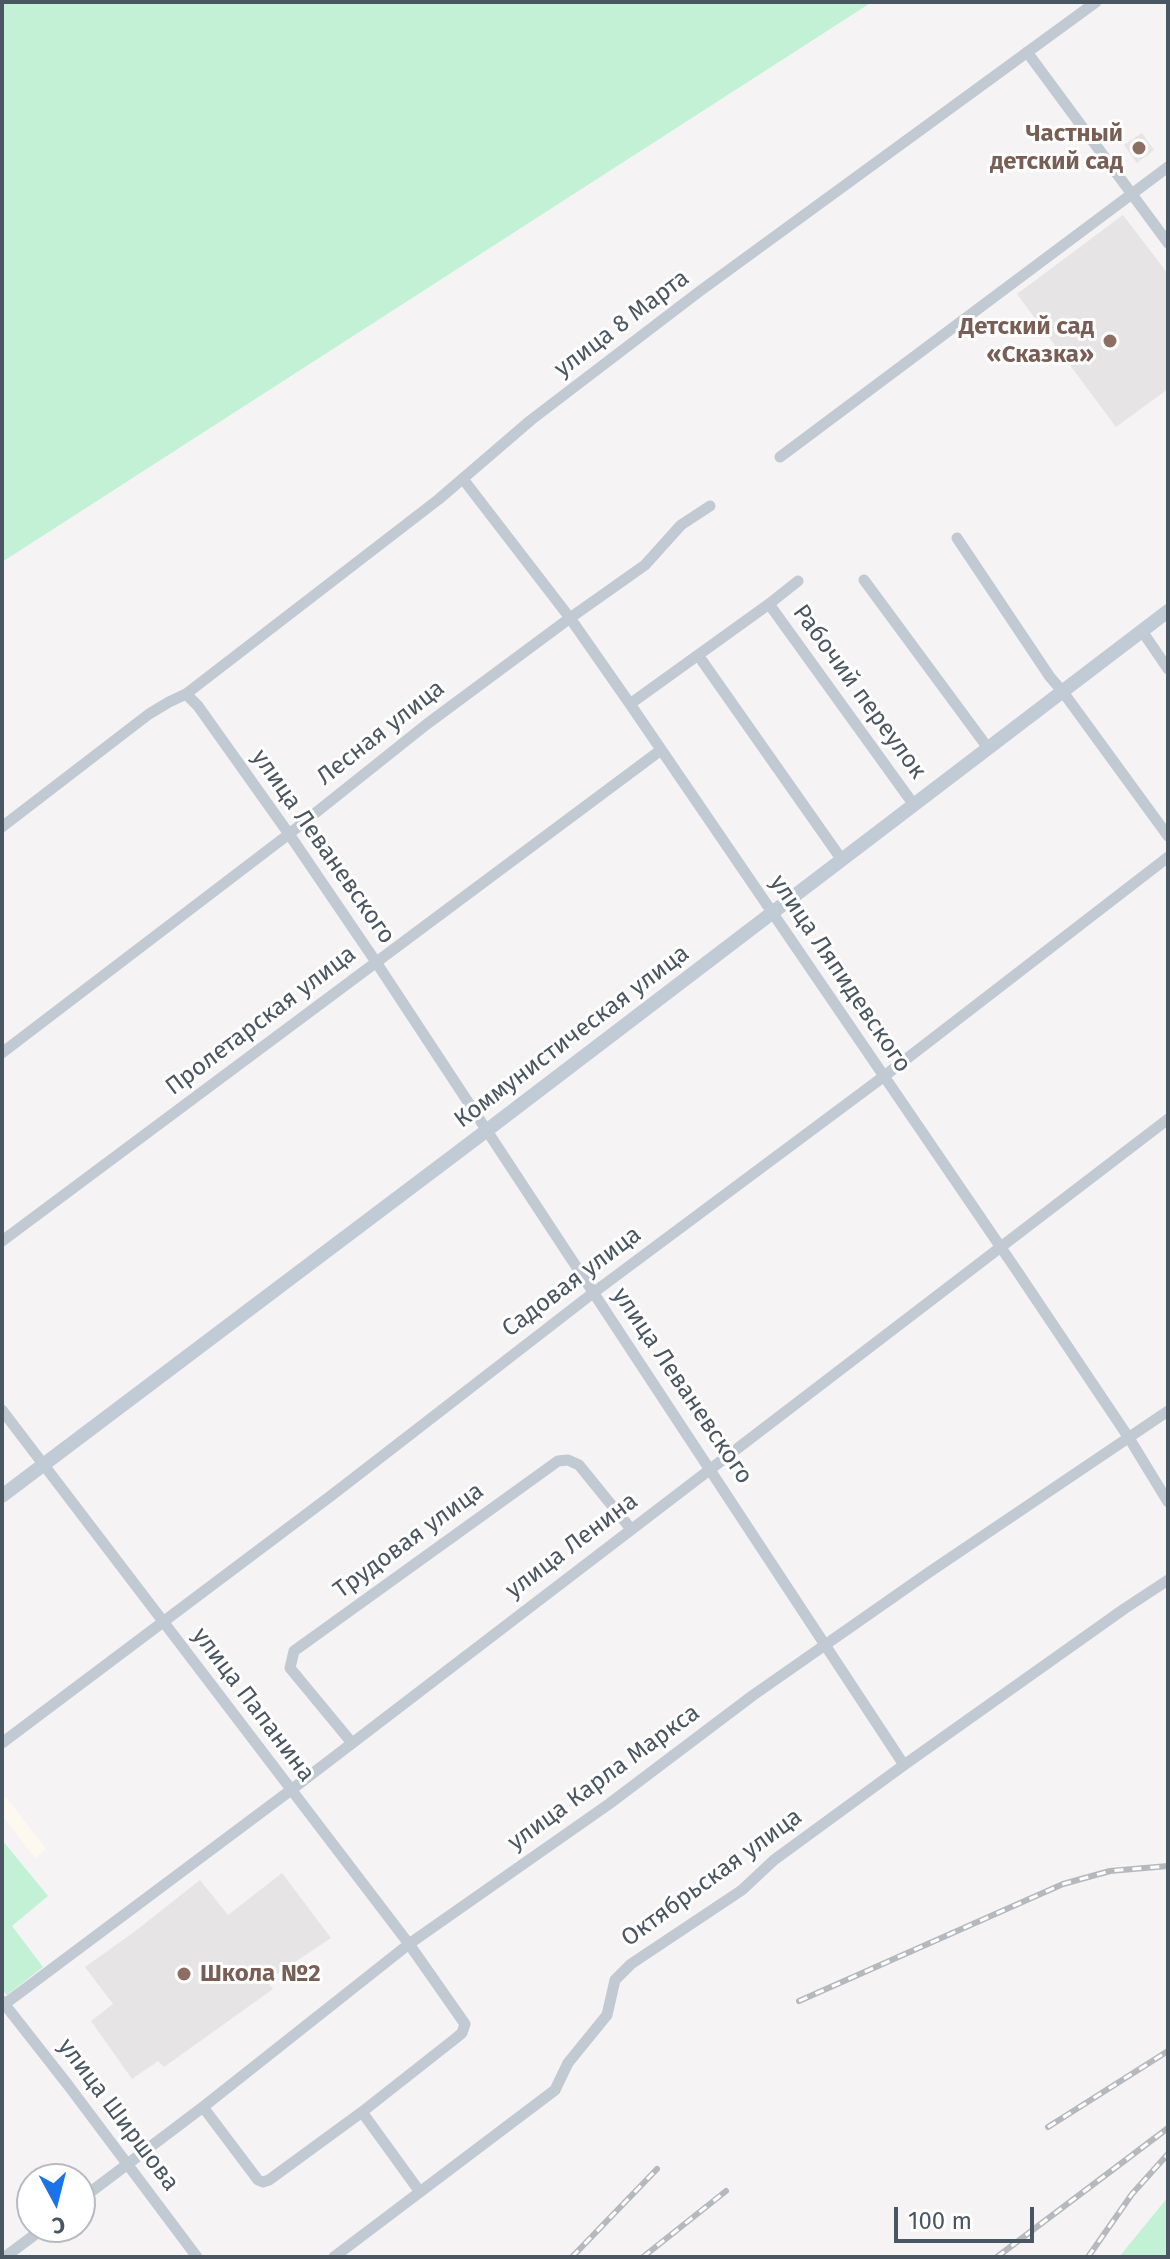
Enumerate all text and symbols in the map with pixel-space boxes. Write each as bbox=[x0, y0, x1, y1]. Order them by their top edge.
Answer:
place label: Частный детский сад bbox=[990, 120, 1123, 176]
marker: Частный детский сад bbox=[1130, 139, 1148, 157]
street label: улица 8 Марта bbox=[549, 264, 695, 384]
place label: Детский сад «Сказка» bbox=[959, 313, 1094, 369]
marker: Детский сад «Сказка» bbox=[1101, 332, 1119, 350]
street label: Рабочий переулок bbox=[786, 599, 932, 785]
street label: Лесная улица bbox=[311, 674, 451, 792]
street label: улица Леваневского bbox=[245, 744, 401, 950]
street label: улица Ляпидевского bbox=[763, 870, 917, 1078]
street label: Коммунистическая улица bbox=[449, 939, 695, 1135]
street label: Пролетарская улица bbox=[160, 940, 362, 1102]
street label: Садовая улица bbox=[497, 1220, 647, 1344]
street label: улица Леваневского bbox=[606, 1282, 758, 1490]
street label: Трудовая улица bbox=[328, 1477, 490, 1605]
street label: улица Ленина bbox=[500, 1487, 644, 1605]
street label: улица Папанина bbox=[186, 1622, 320, 1788]
street label: улица Карла Маркса bbox=[502, 1699, 706, 1857]
street label: Октябрьская улица bbox=[616, 1803, 808, 1953]
place label: Школа №2 bbox=[200, 1960, 321, 1988]
marker: Школа №2 bbox=[175, 1965, 193, 1983]
street label: улица Ширшова bbox=[51, 2033, 185, 2197]
north arrow bbox=[16, 2163, 96, 2243]
scale bar bbox=[898, 2191, 1038, 2241]
text: 100 m bbox=[908, 2207, 972, 2235]
text: С bbox=[51, 2211, 67, 2240]

